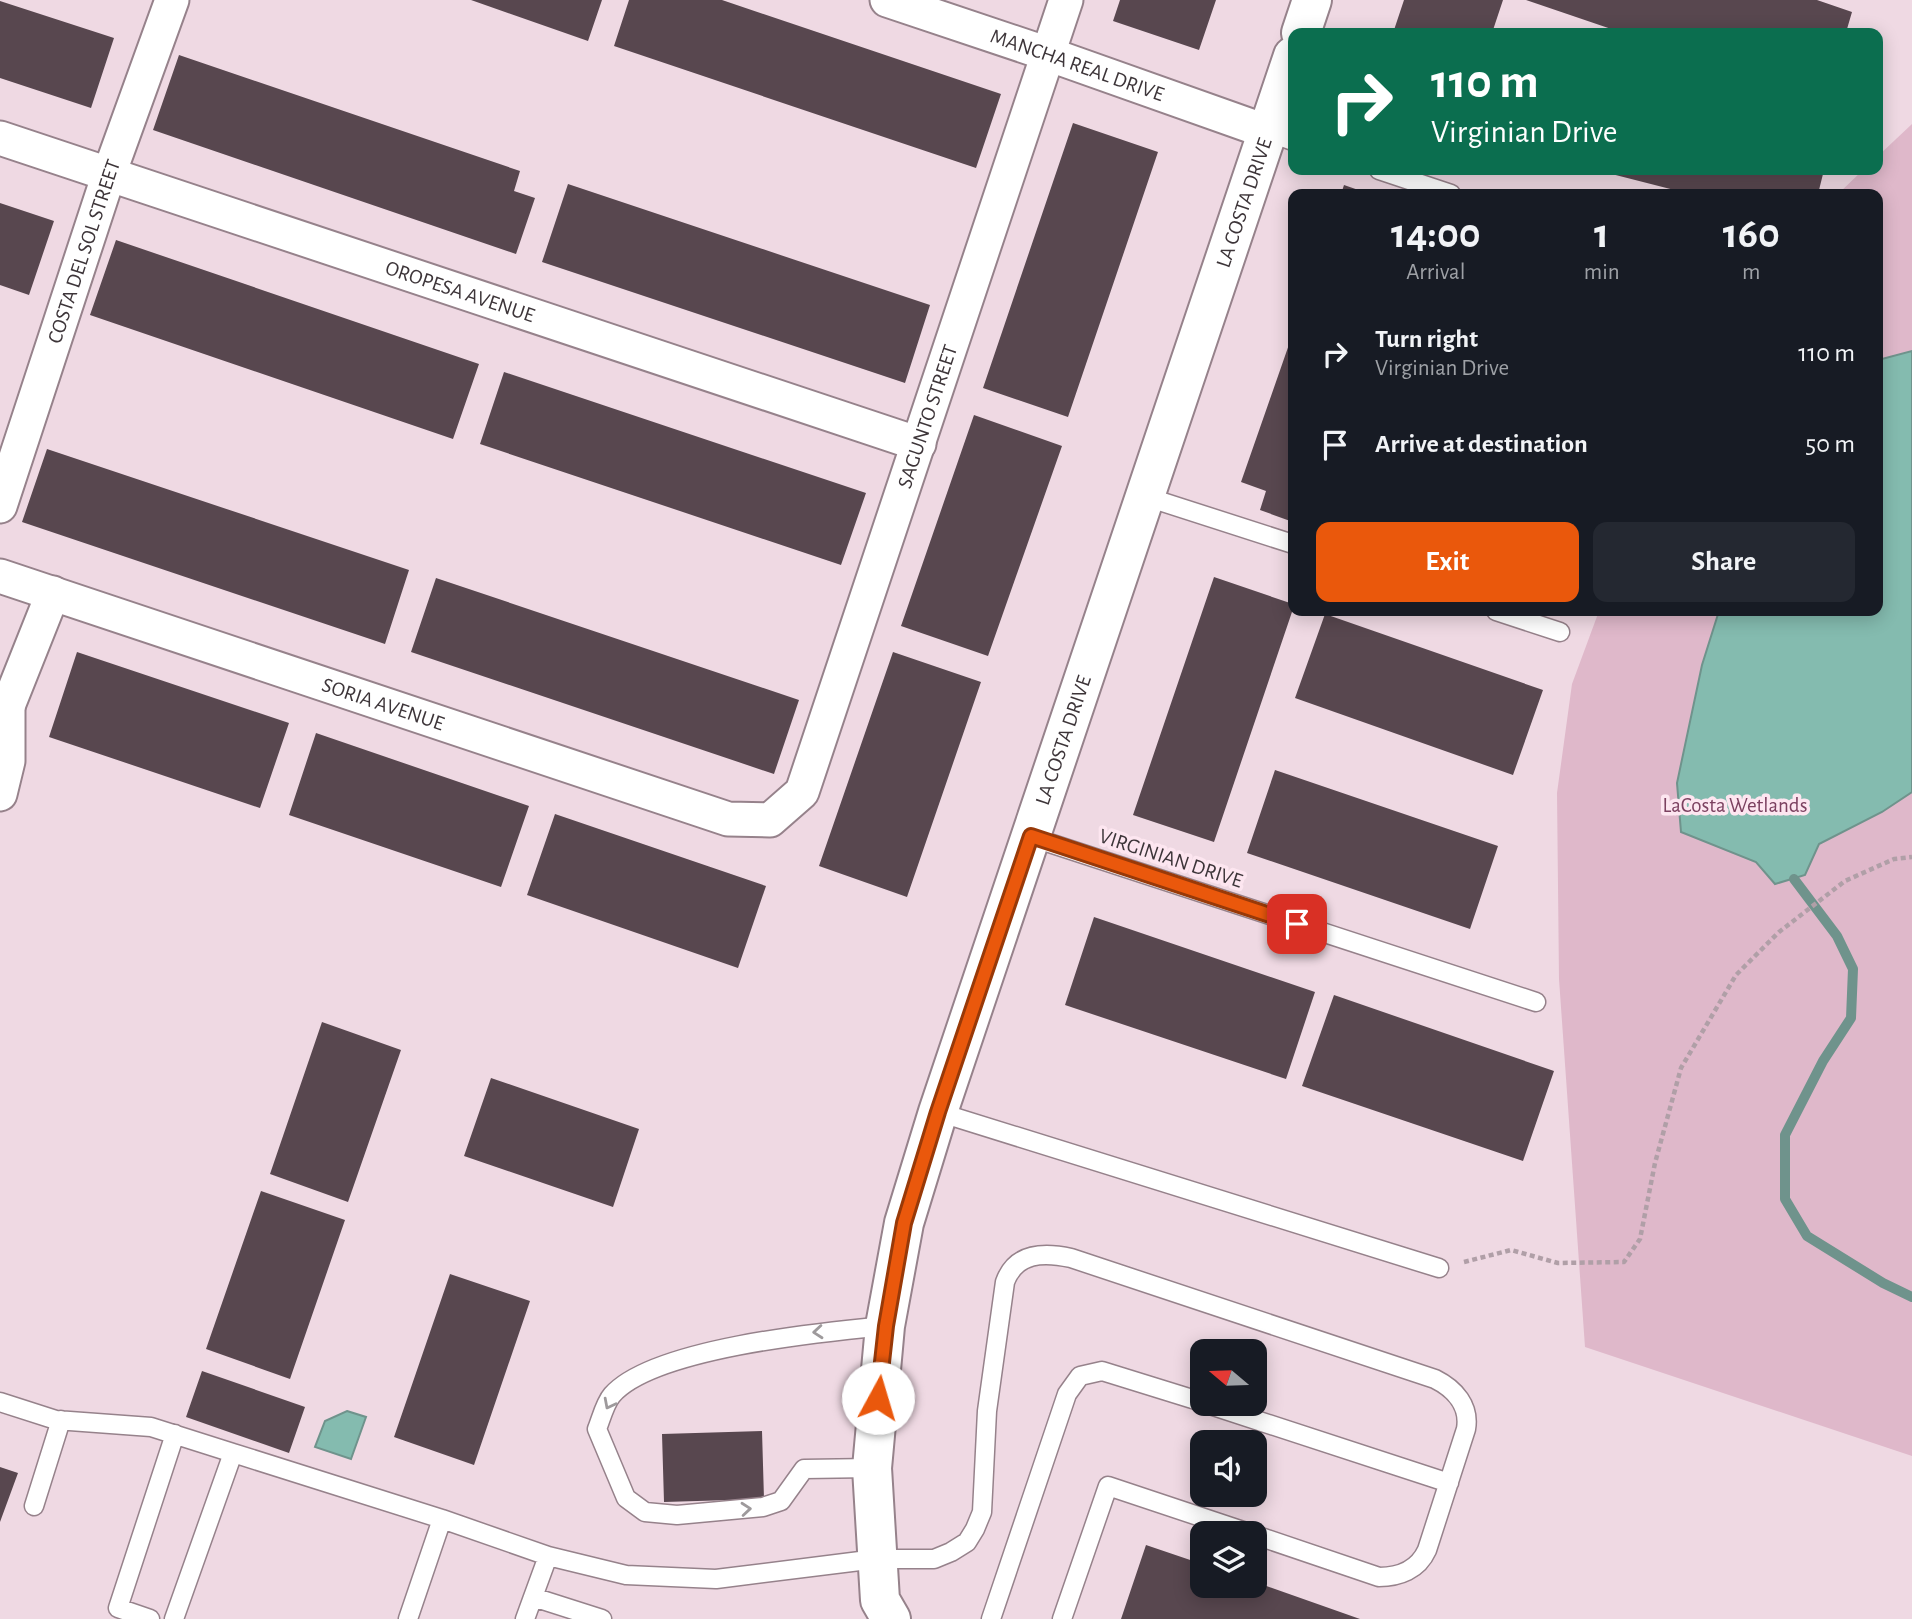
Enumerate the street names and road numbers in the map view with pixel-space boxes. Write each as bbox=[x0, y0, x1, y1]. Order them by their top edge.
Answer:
street label: MANCHA REAL DRIVE bbox=[988, 25, 1167, 105]
street label: LA COSTA DRIVE bbox=[1213, 135, 1276, 270]
street label: COSTA DEL SOL STREET bbox=[44, 157, 124, 346]
street label: OROPESA AVENUE bbox=[383, 257, 537, 326]
street label: SAGUNTO STREET bbox=[894, 342, 961, 491]
street label: LA COSTA DRIVE bbox=[1032, 673, 1095, 808]
street label: SORIA AVENUE bbox=[319, 674, 447, 735]
street label: VIRGINIAN DRIVE bbox=[1096, 825, 1245, 892]

